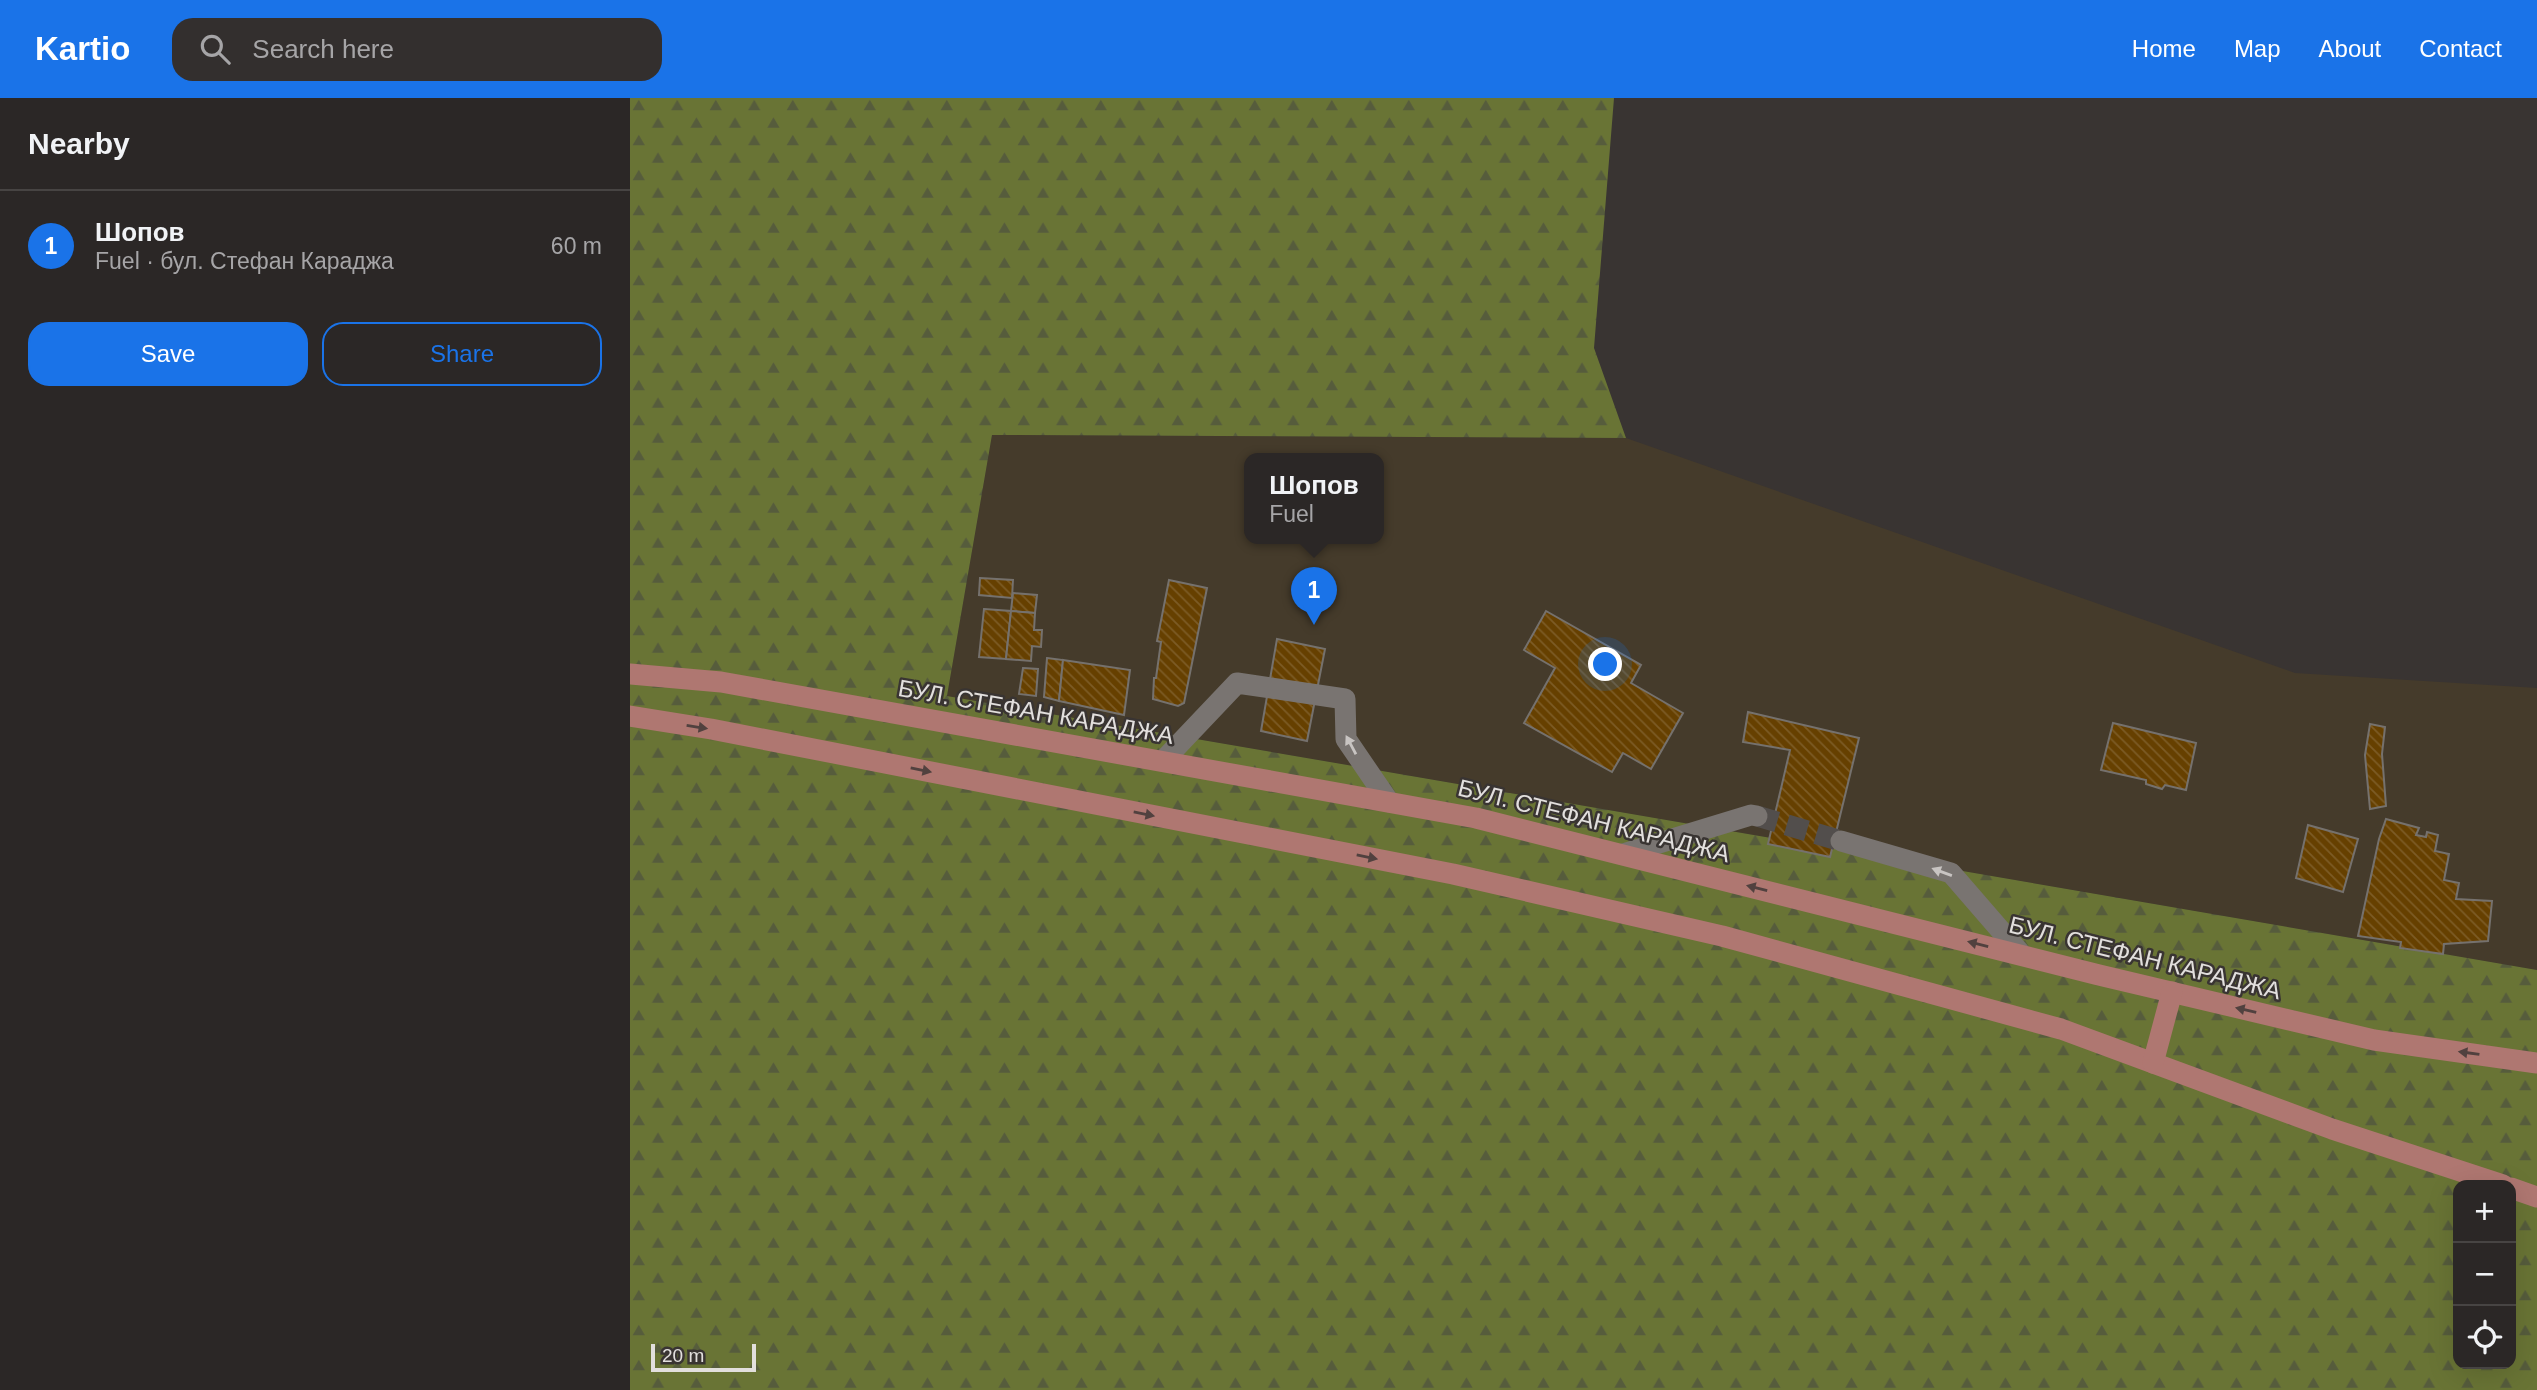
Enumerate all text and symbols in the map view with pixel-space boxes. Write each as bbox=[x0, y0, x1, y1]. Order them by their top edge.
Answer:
search box bbox=[172, 18, 662, 81]
text: Kartio bbox=[35, 30, 130, 67]
icon: search bbox=[196, 30, 234, 68]
text: Search here bbox=[252, 34, 394, 64]
text: Home bbox=[2132, 35, 2196, 62]
text: Map bbox=[2234, 35, 2281, 62]
text: About bbox=[2319, 35, 2381, 62]
text: Contact bbox=[2419, 35, 2502, 62]
text: Nearby bbox=[28, 127, 130, 160]
text: Шопов bbox=[95, 217, 185, 247]
text: 1 bbox=[45, 233, 57, 259]
text: 60 m bbox=[551, 233, 602, 259]
text: Fuel · бул. Стефан Караджа bbox=[95, 248, 394, 274]
button: Save bbox=[28, 322, 308, 386]
button: Share bbox=[322, 322, 602, 386]
popup bbox=[1244, 453, 1384, 544]
text: Шопов bbox=[1269, 470, 1359, 500]
text: Fuel bbox=[1269, 501, 1314, 527]
pin: 1 bbox=[1291, 567, 1337, 625]
your location bbox=[1588, 647, 1622, 681]
street label: БУЛ. СТЕФАН КАРАДЖА bbox=[896, 674, 1176, 749]
one-way arrow bbox=[686, 722, 708, 733]
one-way arrow bbox=[1346, 734, 1358, 754]
one-way arrow bbox=[910, 764, 932, 775]
street label: БУЛ. СТЕФАН КАРАДЖА bbox=[1455, 774, 1733, 867]
one-way arrow bbox=[1133, 808, 1155, 819]
one-way arrow bbox=[1356, 852, 1378, 863]
one-way arrow bbox=[1931, 866, 1952, 877]
one-way arrow bbox=[1746, 882, 1768, 893]
street label: БУЛ. СТЕФАН КАРАДЖА bbox=[2006, 911, 2284, 1004]
one-way arrow bbox=[1967, 938, 1989, 949]
one-way arrow bbox=[2235, 1004, 2257, 1015]
one-way arrow bbox=[2458, 1048, 2480, 1059]
map controls bbox=[2453, 1180, 2516, 1369]
button: + bbox=[2453, 1180, 2516, 1243]
button: − bbox=[2453, 1243, 2516, 1306]
button: locate bbox=[2453, 1306, 2516, 1369]
scale bar bbox=[651, 1341, 756, 1373]
text: 20 m bbox=[662, 1345, 704, 1366]

